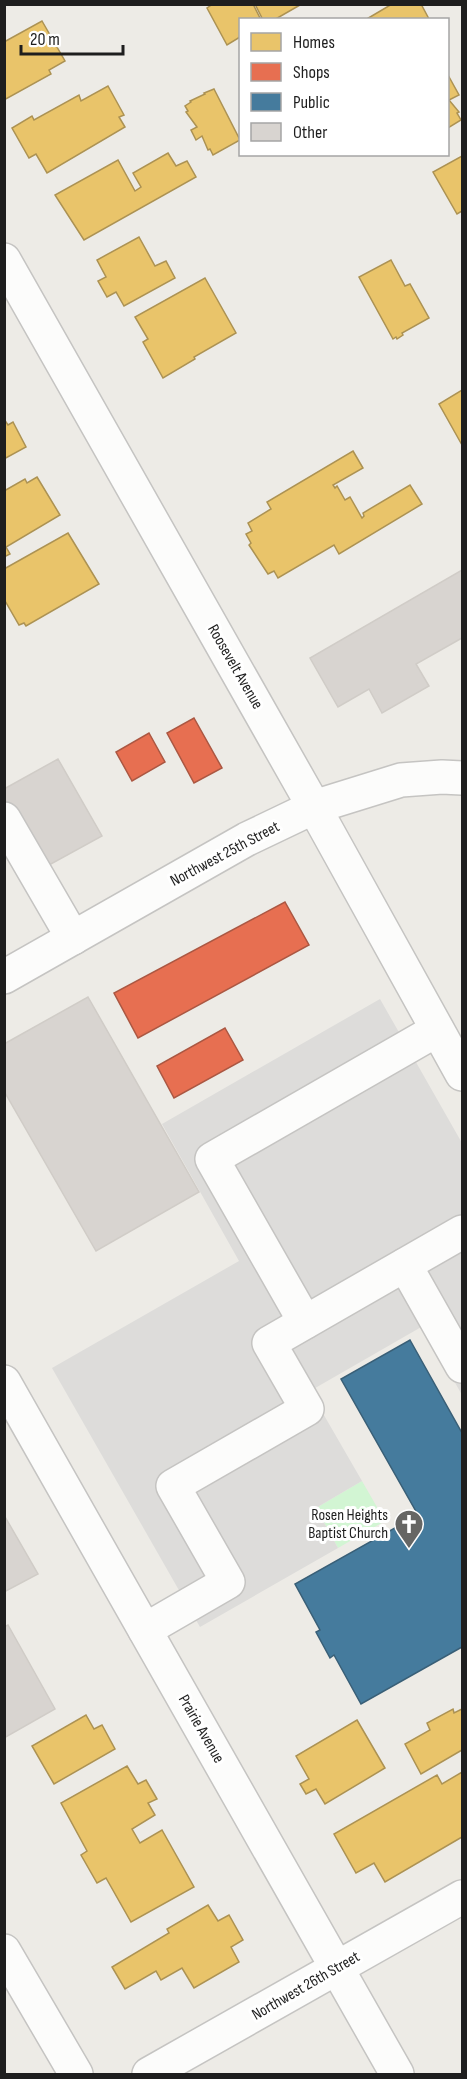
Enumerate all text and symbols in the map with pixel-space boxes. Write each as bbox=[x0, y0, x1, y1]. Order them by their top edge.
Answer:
scale bar bbox=[21, 18, 123, 56]
legend bbox=[239, 18, 449, 156]
text: 20 m bbox=[30, 29, 60, 50]
text: Homes bbox=[293, 32, 335, 53]
text: Shops bbox=[293, 62, 330, 83]
text: Public bbox=[293, 92, 330, 113]
text: Other bbox=[293, 122, 327, 143]
street label: Roosevelt Avenue bbox=[203, 621, 267, 713]
street label: Northwest 25th Street bbox=[167, 817, 283, 891]
place label: Rosen Heights Baptist Church bbox=[308, 1506, 388, 1543]
church icon: Rosen Heights Baptist Church bbox=[393, 1508, 425, 1550]
street label: Prairie Avenue bbox=[174, 1691, 228, 1767]
street label: Northwest 26th Street bbox=[249, 1947, 363, 2025]

